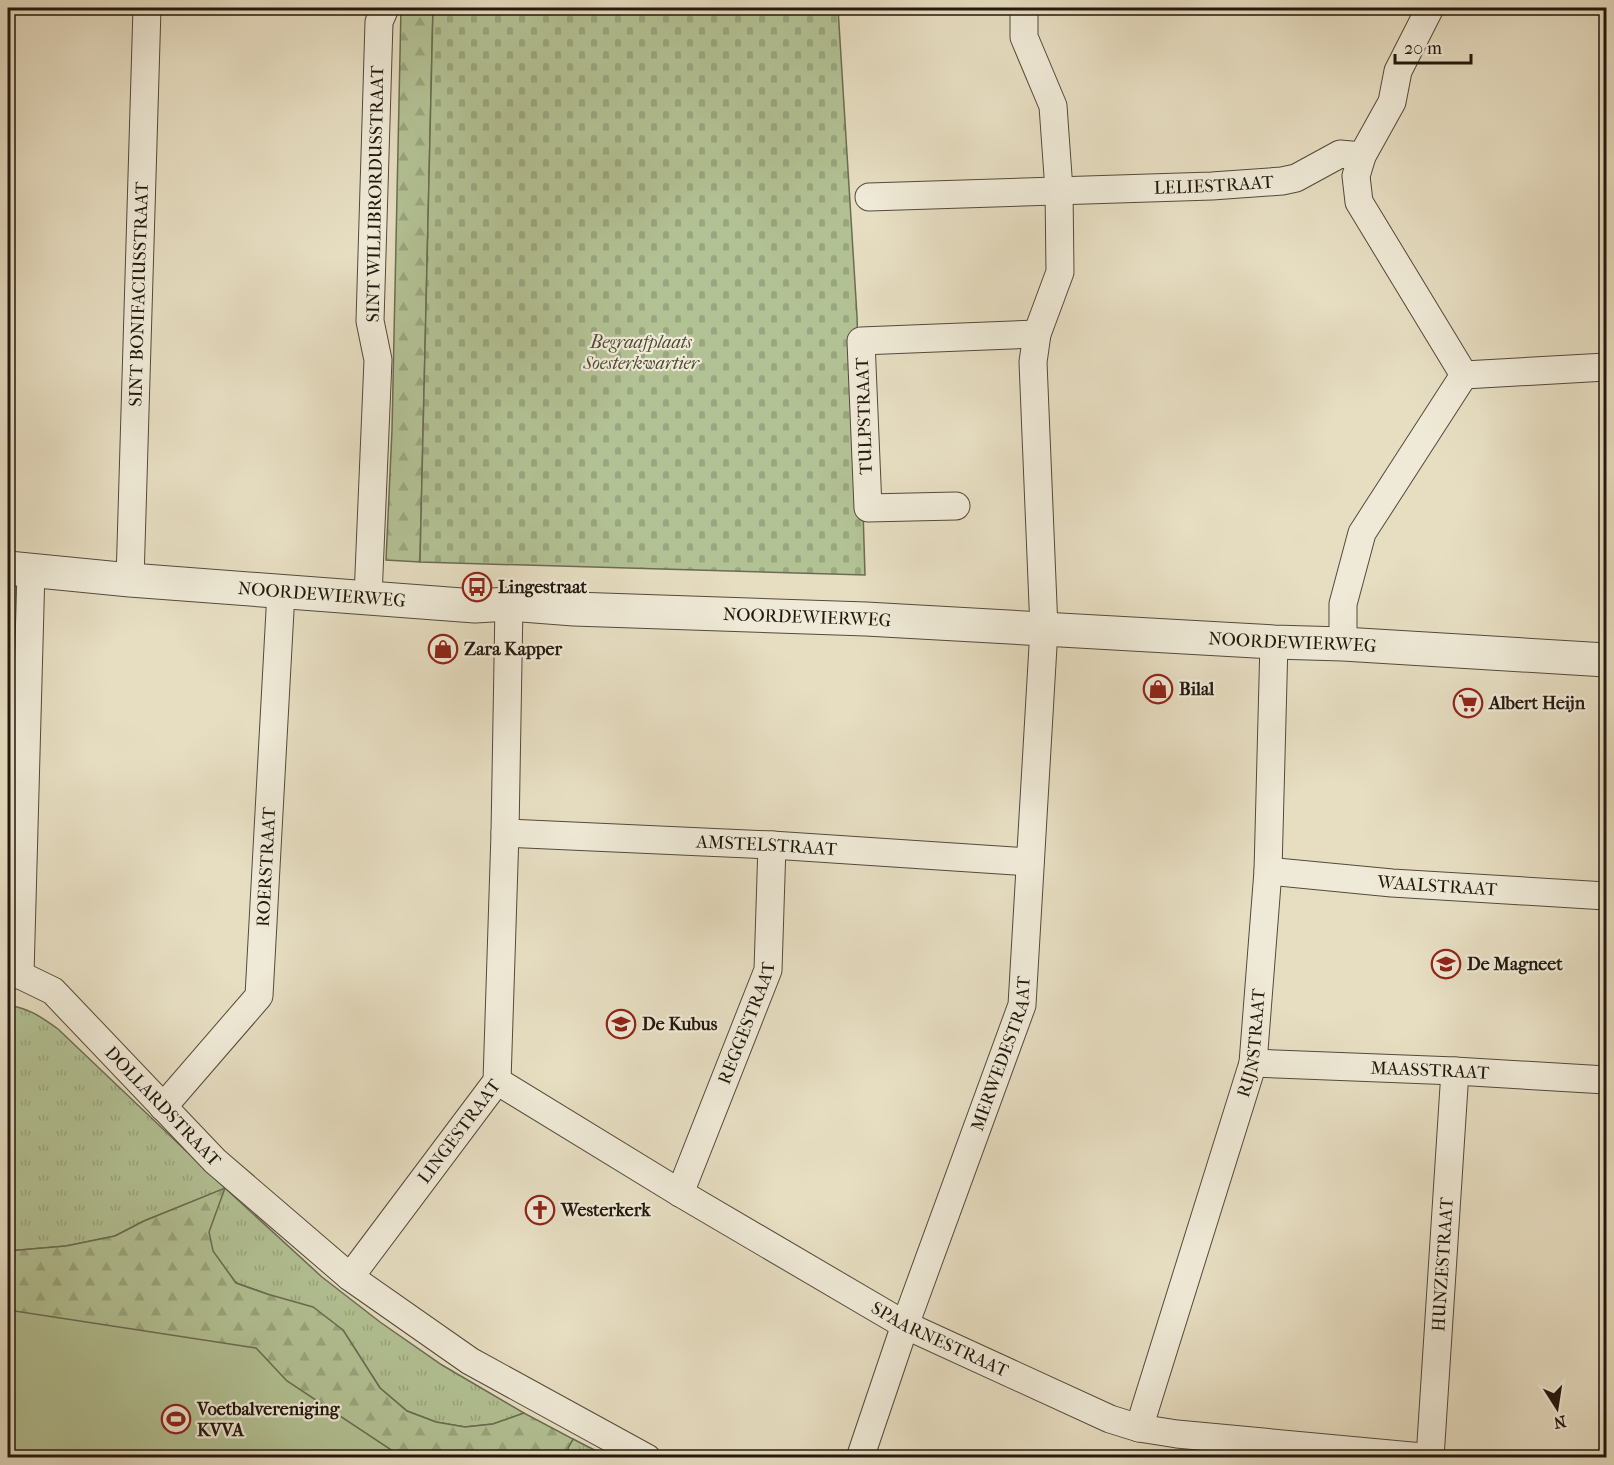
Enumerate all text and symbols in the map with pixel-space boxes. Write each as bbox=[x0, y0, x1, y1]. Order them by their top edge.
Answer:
scale bar bbox=[1395, 27, 1472, 65]
text: 20 m bbox=[1404, 38, 1442, 59]
street label: SINT WILLIBRORDUSSTRAAT bbox=[363, 65, 388, 323]
street label: LELIESTRAAT bbox=[1153, 172, 1275, 199]
street label: SINT BONIFACIUSSTRAAT bbox=[125, 180, 153, 407]
park label: Begraafplaats Soesterkwartier bbox=[582, 332, 701, 374]
street label: TULPSTRAAT bbox=[852, 356, 877, 475]
bus stop icon: Lingestraat bbox=[461, 571, 493, 603]
place label: Lingestraat bbox=[498, 577, 587, 598]
street label: NOORDEWIERWEG bbox=[237, 578, 407, 612]
street label: NOORDEWIERWEG bbox=[722, 604, 892, 631]
street label: NOORDEWIERWEG bbox=[1208, 628, 1377, 657]
shop icon: Zara Kapper bbox=[427, 633, 459, 665]
place label: Zara Kapper bbox=[464, 639, 562, 660]
shop icon: Bilal bbox=[1142, 673, 1174, 705]
place label: Bilal bbox=[1179, 679, 1215, 700]
supermarket icon: Albert Heijn bbox=[1452, 687, 1484, 719]
place label: Albert Heijn bbox=[1488, 693, 1586, 714]
street label: ROERSTRAAT bbox=[253, 806, 280, 928]
street label: AMSTELSTRAAT bbox=[695, 832, 839, 860]
street label: WAALSTRAAT bbox=[1375, 872, 1499, 900]
school or university icon: De Magneet bbox=[1430, 948, 1462, 980]
place label: De Magneet bbox=[1467, 954, 1563, 975]
street label: REGGESTRAAT bbox=[714, 961, 779, 1087]
street label: MERWEDESTRAAT bbox=[967, 975, 1035, 1134]
street label: RIJNSTRAAT bbox=[1233, 987, 1270, 1100]
school or university icon: De Kubus bbox=[605, 1008, 637, 1040]
place label: De Kubus bbox=[642, 1014, 718, 1035]
street label: DOLLARDSTRAAT bbox=[101, 1042, 225, 1172]
street label: MAASSTRAAT bbox=[1370, 1058, 1491, 1084]
street label: LINGESTRAAT bbox=[414, 1075, 506, 1188]
church icon: Westerkerk bbox=[524, 1194, 556, 1226]
street label: HUNZESTRAAT bbox=[1428, 1196, 1458, 1332]
place label: Westerkerk bbox=[560, 1200, 651, 1221]
street label: SPAARNESTRAAT bbox=[867, 1297, 1012, 1382]
north arrow bbox=[1527, 1378, 1587, 1438]
place label: Voetbalvereniging KVVA bbox=[196, 1399, 341, 1441]
sports icon: Voetbalvereniging KVVA bbox=[160, 1403, 192, 1435]
text: N bbox=[1551, 1412, 1568, 1433]

